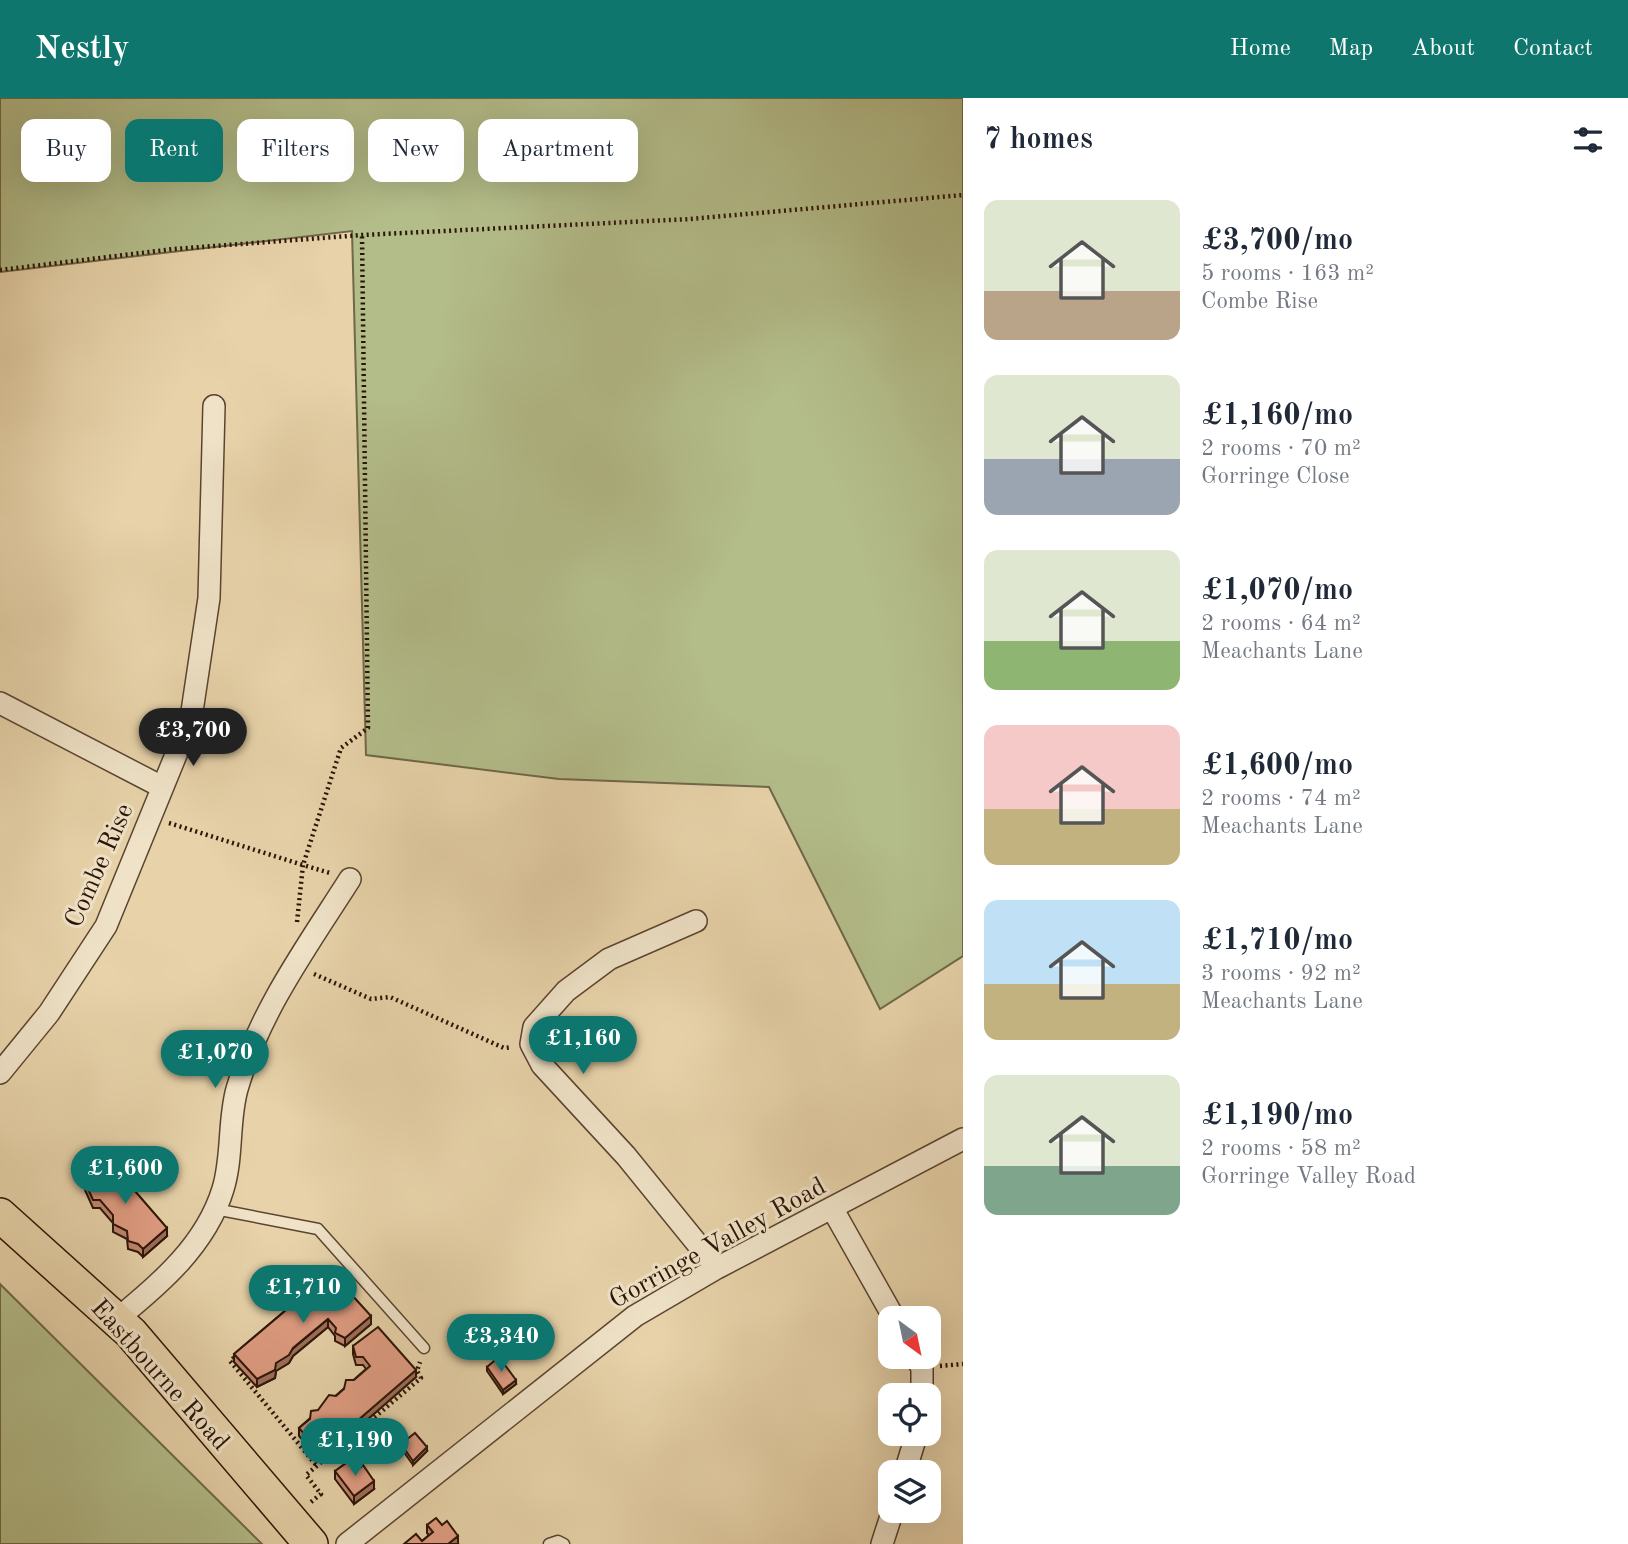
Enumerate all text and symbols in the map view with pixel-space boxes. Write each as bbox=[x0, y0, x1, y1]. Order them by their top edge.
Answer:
text: Nestly bbox=[35, 33, 129, 66]
text: Home bbox=[1230, 37, 1291, 61]
text: Map bbox=[1329, 37, 1373, 61]
text: About bbox=[1411, 37, 1475, 61]
text: Contact bbox=[1513, 37, 1593, 61]
chip: Buy bbox=[21, 119, 111, 182]
chip: Rent bbox=[125, 119, 223, 182]
chip: Filters bbox=[237, 119, 354, 182]
chip: New bbox=[368, 119, 464, 182]
chip: Apartment bbox=[478, 119, 638, 182]
icon: filters bbox=[1569, 121, 1607, 159]
text: 7 homes bbox=[984, 125, 1093, 155]
text: £3,700/mo bbox=[1201, 226, 1353, 256]
icon: home bbox=[1040, 228, 1124, 312]
text: 5 rooms · 163 m² bbox=[1201, 262, 1374, 285]
text: Combe Rise bbox=[1201, 290, 1318, 313]
text: £1,160/mo bbox=[1201, 401, 1353, 431]
icon: home bbox=[1040, 403, 1124, 487]
text: 2 rooms · 70 m² bbox=[1201, 437, 1361, 460]
text: Gorringe Close bbox=[1201, 465, 1350, 488]
text: £1,070/mo bbox=[1201, 576, 1353, 606]
icon: home bbox=[1040, 578, 1124, 662]
text: 2 rooms · 64 m² bbox=[1201, 612, 1361, 635]
text: Meachants Lane bbox=[1201, 640, 1363, 663]
pin: £3,700 bbox=[136, 708, 250, 768]
text: £3,700 bbox=[155, 719, 231, 742]
text: £1,600/mo bbox=[1201, 751, 1353, 781]
icon: home bbox=[1040, 753, 1124, 837]
text: 2 rooms · 74 m² bbox=[1201, 787, 1361, 810]
street label: Combe Rise bbox=[61, 800, 139, 932]
text: Meachants Lane bbox=[1201, 815, 1363, 838]
text: £1,710/mo bbox=[1201, 926, 1353, 956]
icon: home bbox=[1040, 928, 1124, 1012]
text: 3 rooms · 92 m² bbox=[1201, 962, 1361, 985]
text: Meachants Lane bbox=[1201, 990, 1363, 1013]
pin: £1,160 bbox=[526, 1016, 640, 1076]
text: £1,160 bbox=[545, 1027, 621, 1050]
pin: £1,070 bbox=[158, 1030, 272, 1090]
text: £1,070 bbox=[177, 1041, 253, 1064]
text: £1,190/mo bbox=[1201, 1101, 1353, 1131]
icon: home bbox=[1040, 1103, 1124, 1187]
text: 2 rooms · 58 m² bbox=[1201, 1137, 1361, 1160]
pin: £1,600 bbox=[68, 1146, 182, 1206]
text: £1,600 bbox=[87, 1157, 163, 1180]
text: Gorringe Valley Road bbox=[1201, 1165, 1416, 1188]
street label: Gorringe Valley Road bbox=[605, 1173, 831, 1314]
pin: £1,710 bbox=[246, 1266, 360, 1325]
text: £1,710 bbox=[265, 1276, 341, 1299]
street label: Eastbourne Road bbox=[85, 1295, 234, 1456]
north arrow bbox=[878, 1306, 942, 1368]
map controls bbox=[878, 1306, 941, 1523]
pin: £3,340 bbox=[444, 1314, 558, 1374]
text: £3,340 bbox=[463, 1325, 539, 1348]
button: locate bbox=[878, 1383, 941, 1446]
pin: £1,190 bbox=[298, 1418, 412, 1478]
text: £1,190 bbox=[317, 1429, 393, 1452]
button: layers bbox=[878, 1460, 941, 1523]

